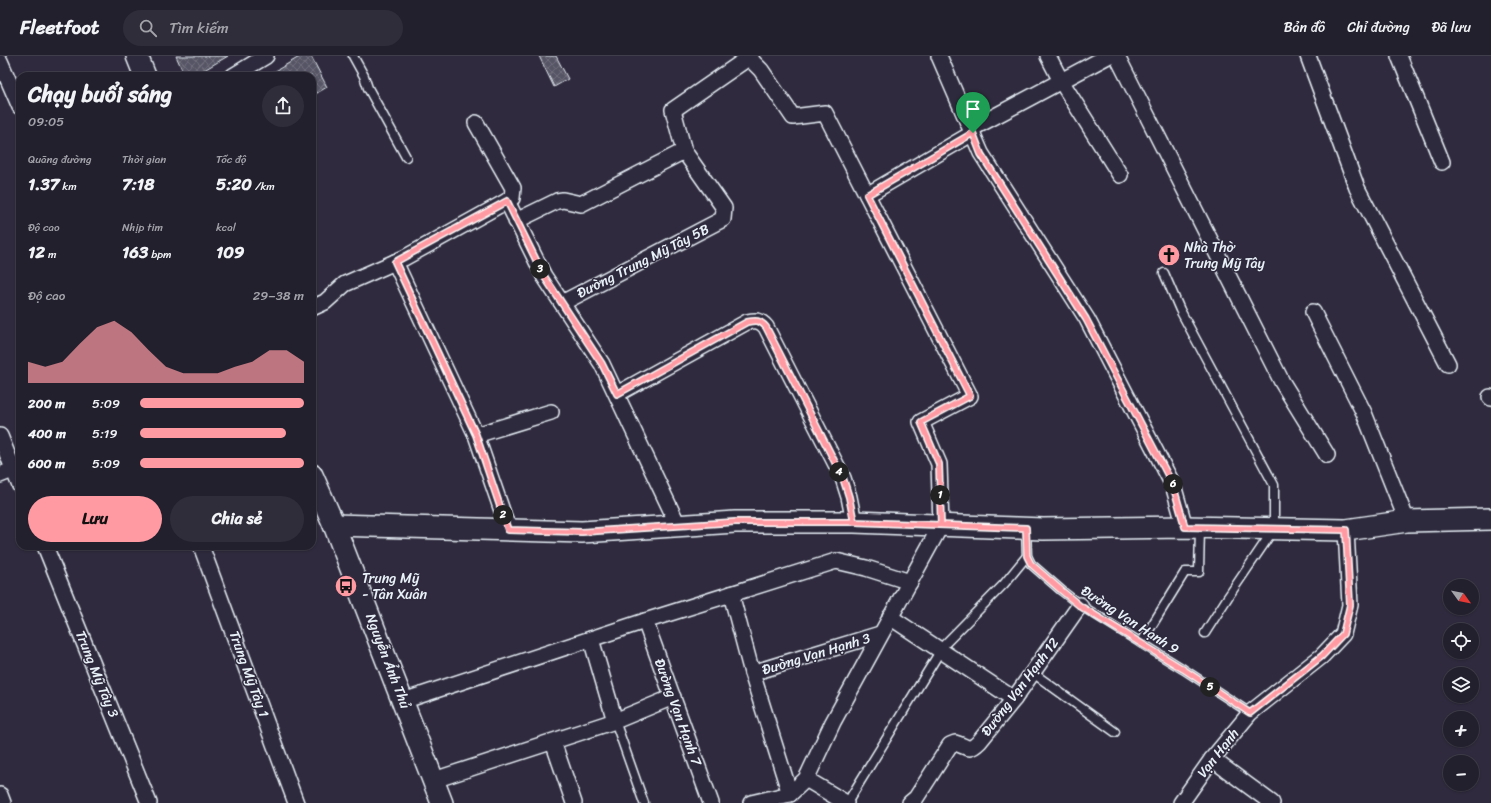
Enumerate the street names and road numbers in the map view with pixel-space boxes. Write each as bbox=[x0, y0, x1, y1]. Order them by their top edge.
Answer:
street label: Đường Trung Mỹ Tây 5B bbox=[572, 217, 714, 305]
street label: Đường Vạn Hạnh 9 bbox=[1076, 579, 1185, 662]
street label: Nguyễn Ảnh Thủ bbox=[358, 610, 418, 713]
street label: Đường Vạn Hạnh 3 bbox=[759, 626, 874, 682]
street label: Trung Mỹ Tây 3 bbox=[68, 627, 126, 722]
street label: Trung Mỹ Tây 1 bbox=[222, 627, 276, 721]
street label: Đường Vạn Hạnh 12 bbox=[974, 632, 1066, 742]
street label: Đường Vạn Hạnh 7 bbox=[647, 655, 709, 770]
street label: Vạn Hạnh bbox=[1190, 723, 1246, 783]

